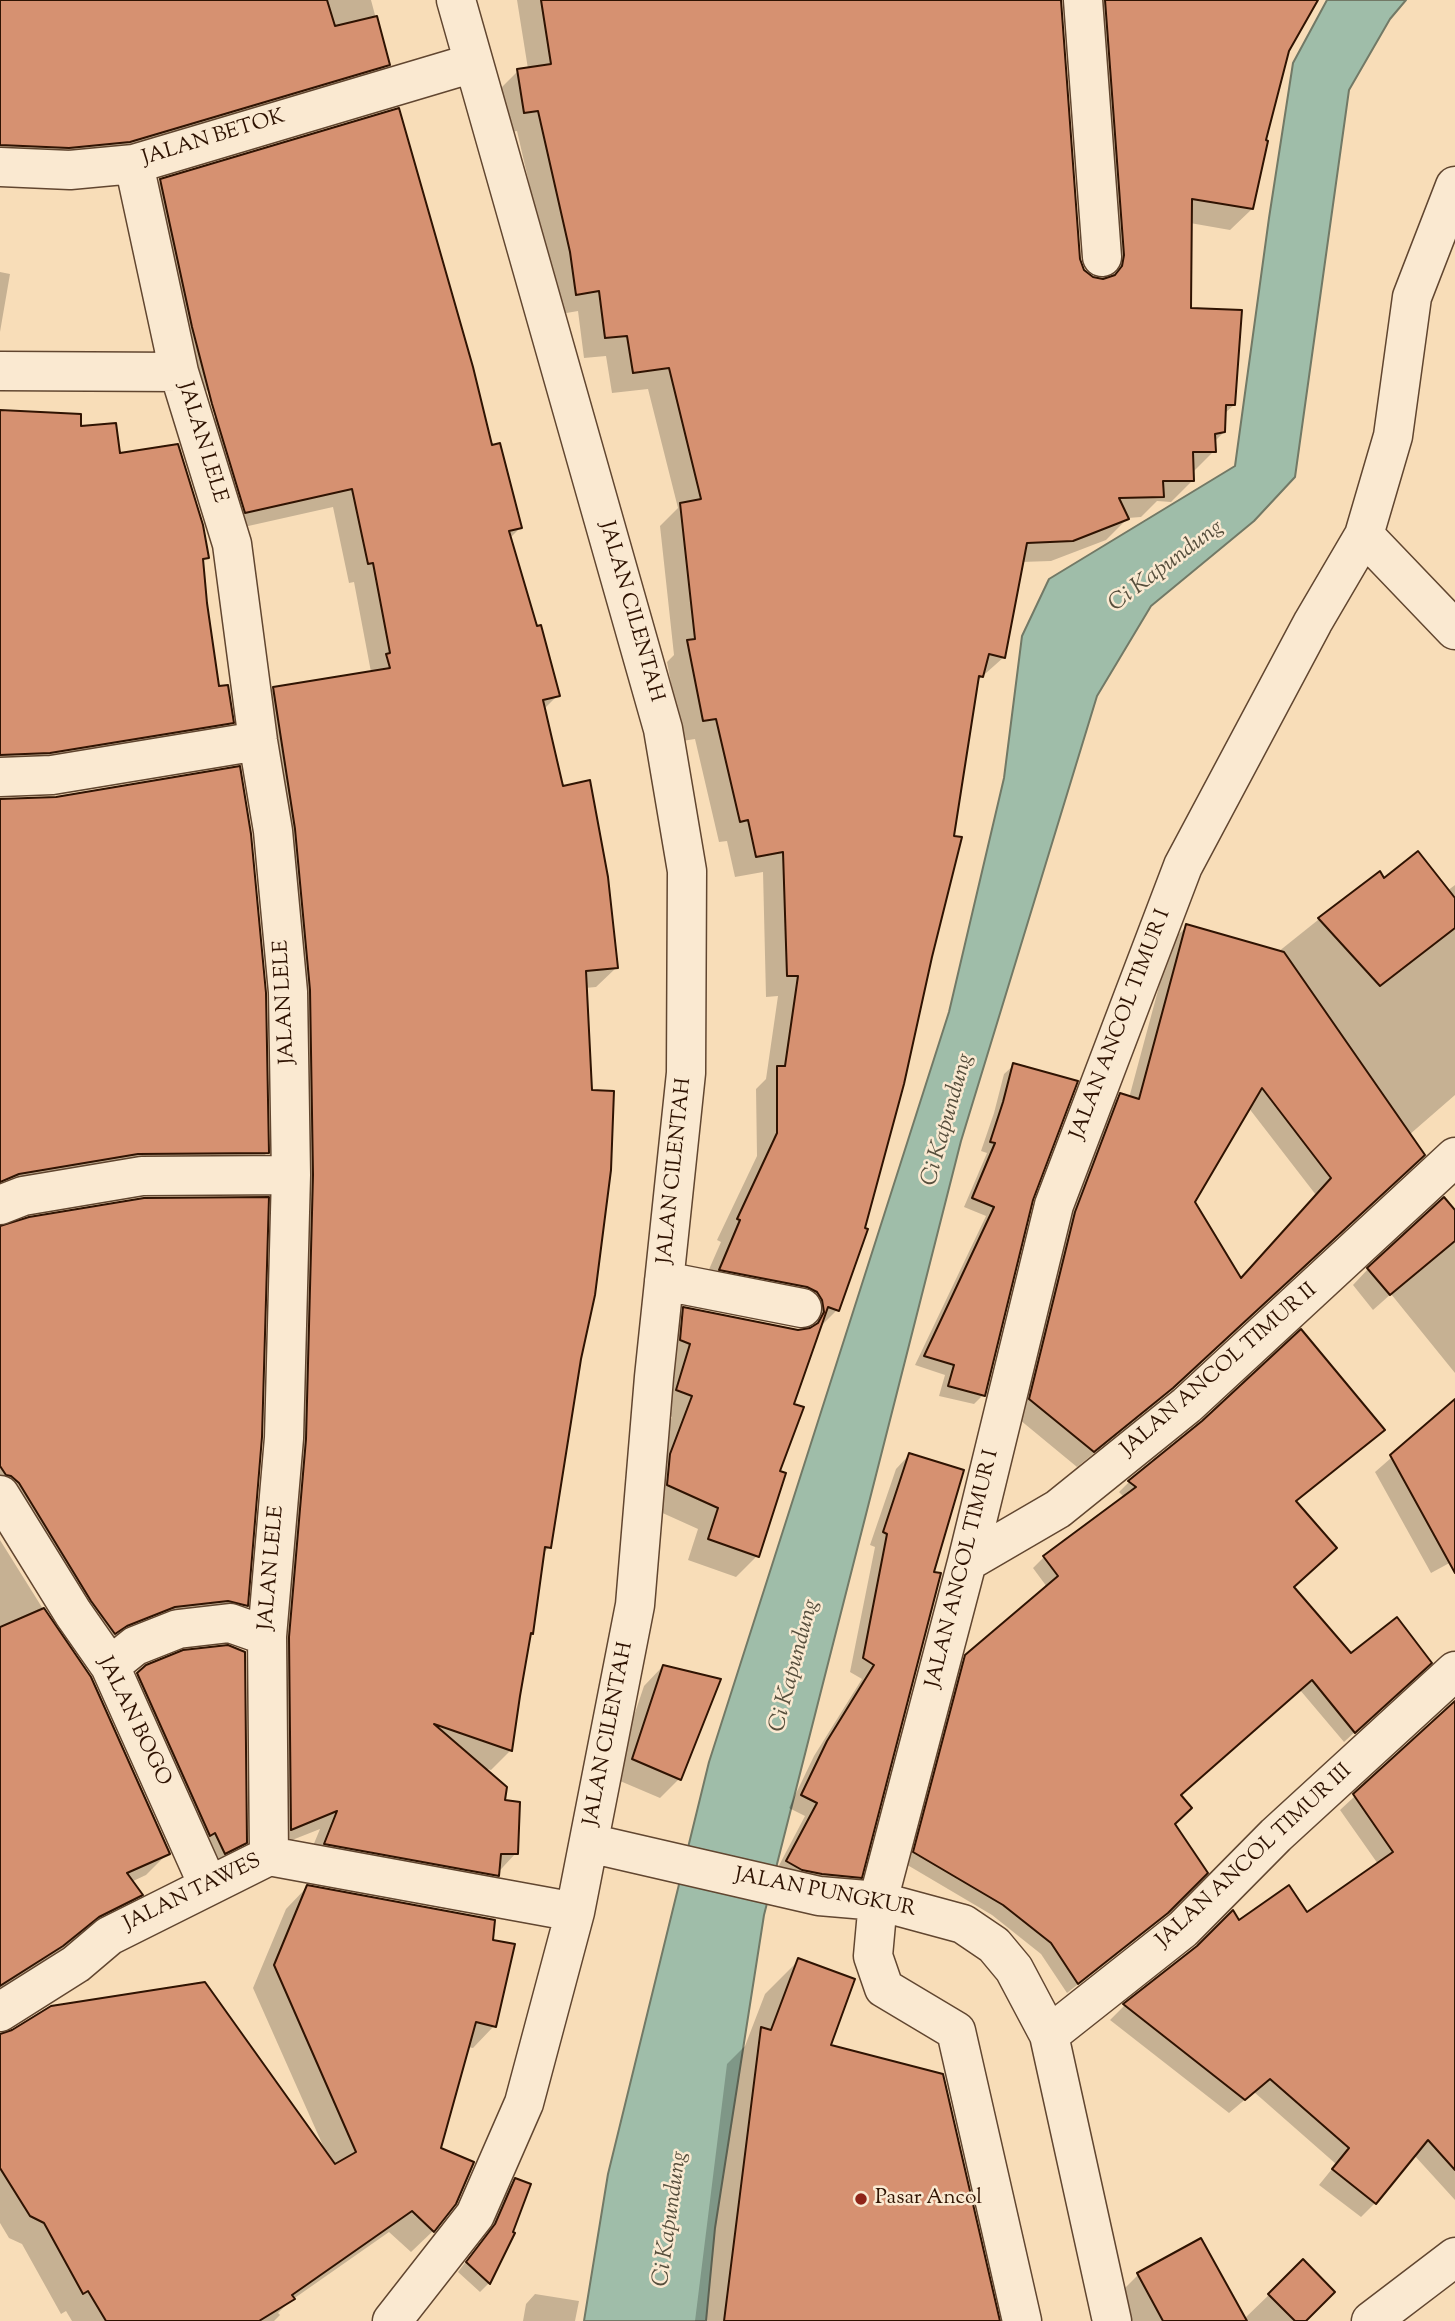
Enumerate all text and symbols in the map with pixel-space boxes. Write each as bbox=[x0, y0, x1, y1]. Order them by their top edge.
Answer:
street label: JALAN BETOK bbox=[140, 105, 288, 173]
street label: JALAN LELE bbox=[171, 380, 231, 506]
water label: Ci Kapundung bbox=[1104, 515, 1230, 619]
street label: JALAN CILENTAH bbox=[592, 519, 668, 705]
street label: JALAN ANCOL TIMUR I bbox=[1066, 906, 1178, 1144]
street label: JALAN LELE bbox=[270, 939, 302, 1065]
water label: Ci Kapundung bbox=[917, 1051, 981, 1189]
street label: JALAN CILENTAH bbox=[654, 1077, 698, 1265]
street label: JALAN ANCOL TIMUR II bbox=[1117, 1279, 1323, 1463]
street label: JALAN ANCOL TIMUR I bbox=[922, 1447, 1006, 1691]
street label: JALAN LELE bbox=[255, 1505, 291, 1631]
water label: Ci Kapundung bbox=[765, 1596, 827, 1736]
street label: JALAN CILENTAH bbox=[580, 1640, 640, 1828]
street label: JALAN BOGO bbox=[91, 1653, 175, 1791]
street label: JALAN ANCOL TIMUR III bbox=[1152, 1760, 1358, 1954]
street label: JALAN TAWES bbox=[120, 1850, 266, 1938]
street label: JALAN PUNGKUR bbox=[732, 1864, 918, 1924]
water label: Ci Kapundung bbox=[649, 2149, 695, 2289]
place label: Pasar Ancol bbox=[875, 2186, 982, 2212]
marker: Pasar Ancol bbox=[853, 2191, 869, 2207]

